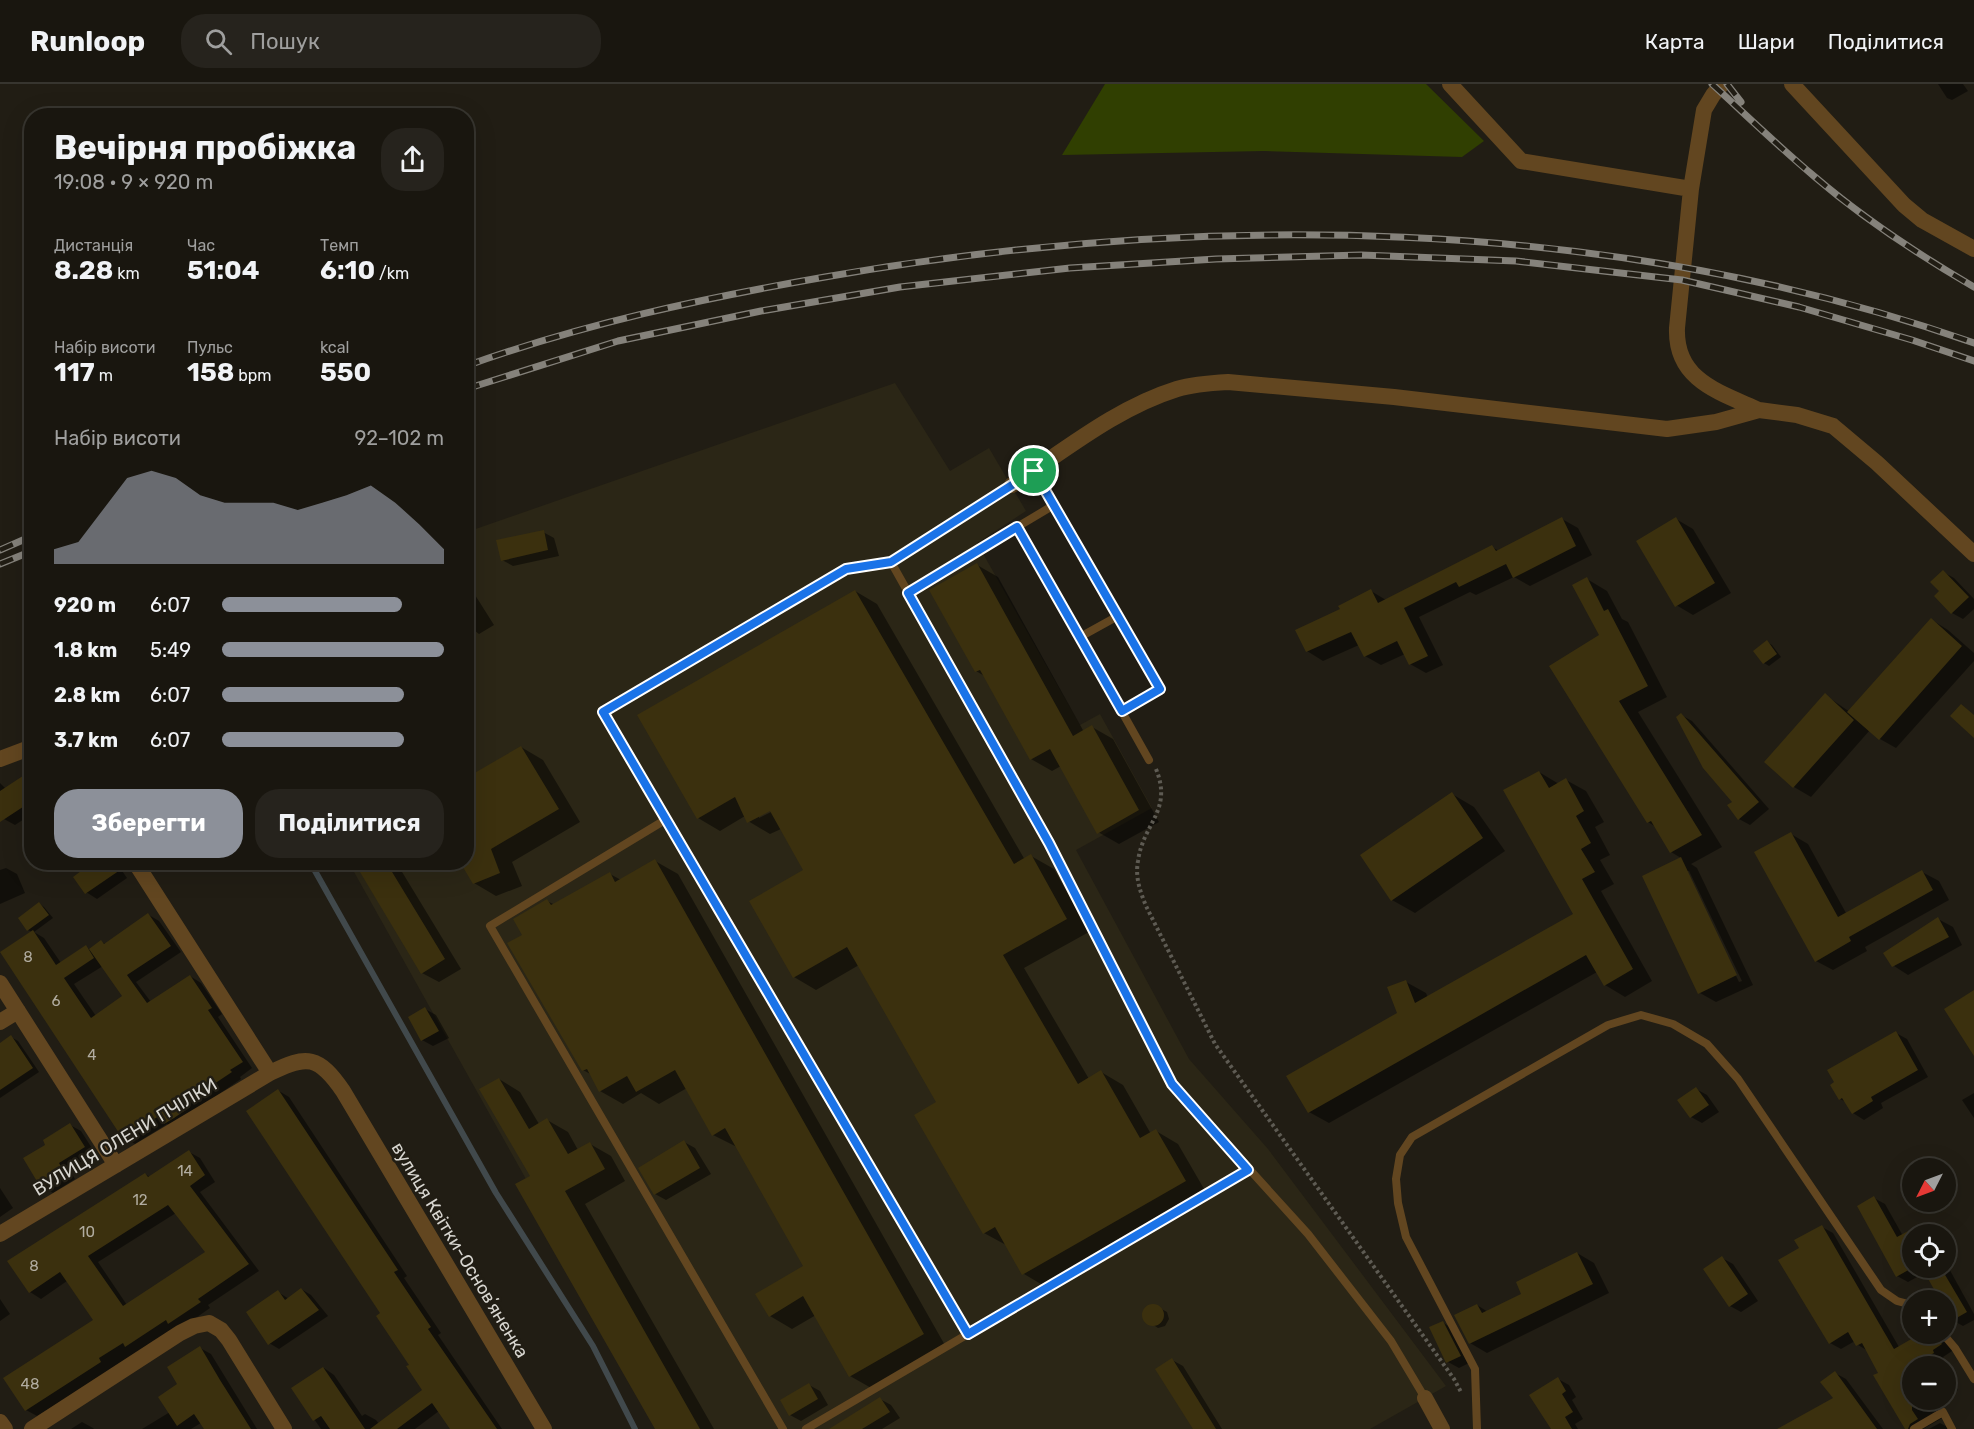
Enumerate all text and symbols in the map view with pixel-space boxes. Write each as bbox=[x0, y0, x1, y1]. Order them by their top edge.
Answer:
search box bbox=[181, 14, 601, 68]
text: Runloop bbox=[30, 25, 145, 58]
icon: search bbox=[202, 25, 235, 58]
text: Пошук bbox=[250, 28, 320, 55]
text: Карта bbox=[1645, 29, 1705, 54]
text: Шари bbox=[1738, 29, 1795, 54]
text: Поділитися bbox=[1828, 29, 1944, 54]
text: Вечірня пробіжка bbox=[54, 128, 356, 167]
button: share bbox=[381, 128, 444, 191]
text: 19:08 · 9 × 920 m bbox=[54, 170, 213, 194]
text: Дистанція bbox=[54, 236, 133, 255]
text: Час bbox=[187, 236, 215, 255]
text: Темп bbox=[320, 236, 359, 255]
text: 8.28 bbox=[54, 255, 113, 286]
text: 51:04 bbox=[187, 255, 260, 286]
text: 6:10 bbox=[320, 255, 375, 286]
text: km bbox=[113, 264, 140, 283]
text: /km bbox=[375, 264, 409, 283]
text: Набір висоти bbox=[54, 338, 156, 357]
text: Пульс bbox=[187, 338, 233, 357]
text: kcal bbox=[320, 338, 349, 357]
text: 117 bbox=[54, 357, 95, 388]
text: 158 bbox=[187, 357, 234, 388]
text: 550 bbox=[320, 357, 371, 388]
text: m bbox=[95, 366, 113, 385]
text: bpm bbox=[234, 366, 272, 385]
text: Набір висоти bbox=[54, 426, 181, 450]
text: 92–102 m bbox=[354, 426, 444, 450]
pin bbox=[1008, 445, 1059, 496]
icon: arrive bbox=[1017, 454, 1050, 487]
text: 920 m bbox=[54, 593, 116, 617]
text: 6:07 bbox=[150, 593, 190, 617]
text: 1.8 km bbox=[54, 638, 117, 662]
text: 5:49 bbox=[150, 638, 191, 662]
text: 2.8 km bbox=[54, 683, 120, 707]
text: 6:07 bbox=[150, 683, 190, 707]
text: 3.7 km bbox=[54, 728, 118, 752]
text: 6:07 bbox=[150, 728, 190, 752]
button: Зберегти bbox=[54, 789, 243, 858]
button: Поділитися bbox=[255, 789, 444, 858]
house number: 8 bbox=[23, 948, 33, 966]
house number: 6 bbox=[51, 992, 61, 1010]
house number: 4 bbox=[87, 1046, 97, 1064]
street label: ВУЛИЦЯ ОЛЕНИ ПЧІЛКИ bbox=[29, 1073, 221, 1201]
street label: вулиця Квітки-Основʼяненка bbox=[387, 1138, 533, 1362]
north arrow bbox=[1902, 1158, 1956, 1212]
map controls bbox=[1902, 1158, 1956, 1410]
house number: 14 bbox=[177, 1162, 193, 1180]
house number: 12 bbox=[132, 1191, 148, 1209]
house number: 10 bbox=[79, 1223, 95, 1241]
button: locate bbox=[1902, 1224, 1956, 1278]
house number: 8 bbox=[29, 1257, 39, 1275]
button: + bbox=[1902, 1290, 1956, 1344]
button: − bbox=[1902, 1356, 1956, 1410]
house number: 48 bbox=[21, 1375, 39, 1393]

